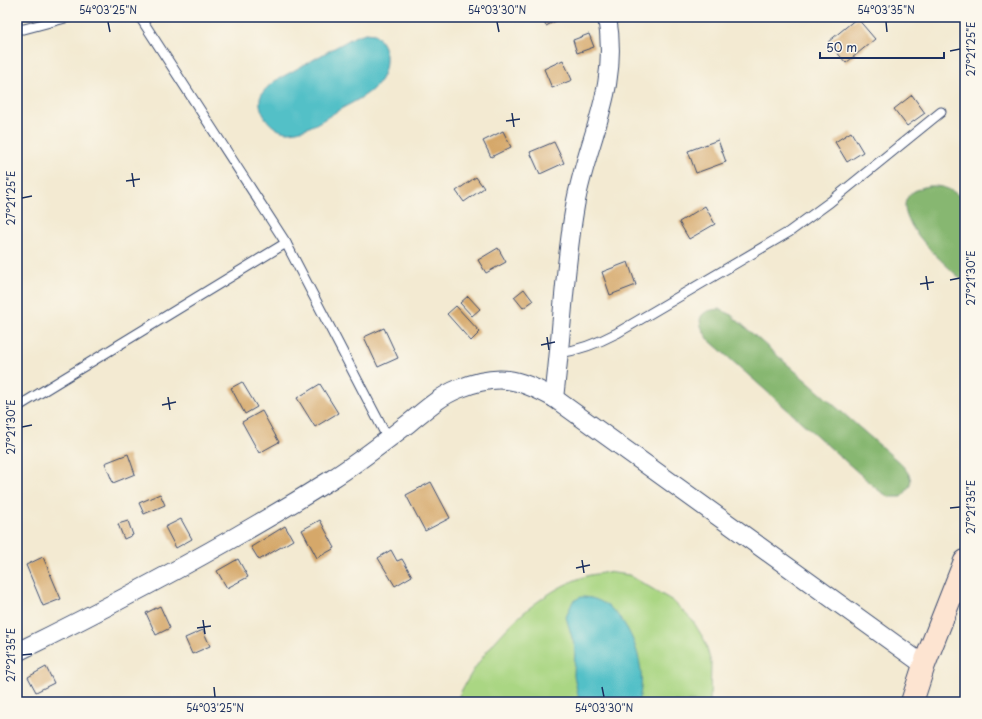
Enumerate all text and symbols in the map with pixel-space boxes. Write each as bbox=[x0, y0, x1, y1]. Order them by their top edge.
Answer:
text: 54°03'25"N bbox=[79, 2, 137, 17]
text: 54°03'30"N bbox=[468, 2, 527, 17]
text: 54°03'35"N bbox=[857, 2, 915, 17]
text: 27°21'25"E bbox=[963, 22, 978, 76]
scale bar bbox=[820, 34, 944, 60]
text: 50 m bbox=[826, 38, 857, 56]
text: 27°21'25"E bbox=[3, 171, 18, 225]
text: 27°21'30"E bbox=[963, 250, 978, 306]
text: 27°21'30"E bbox=[3, 399, 18, 455]
text: 27°21'35"E bbox=[963, 480, 978, 534]
text: 27°21'35"E bbox=[3, 628, 18, 682]
text: 54°03'25"N bbox=[186, 700, 244, 715]
text: 54°03'30"N bbox=[575, 700, 634, 715]

